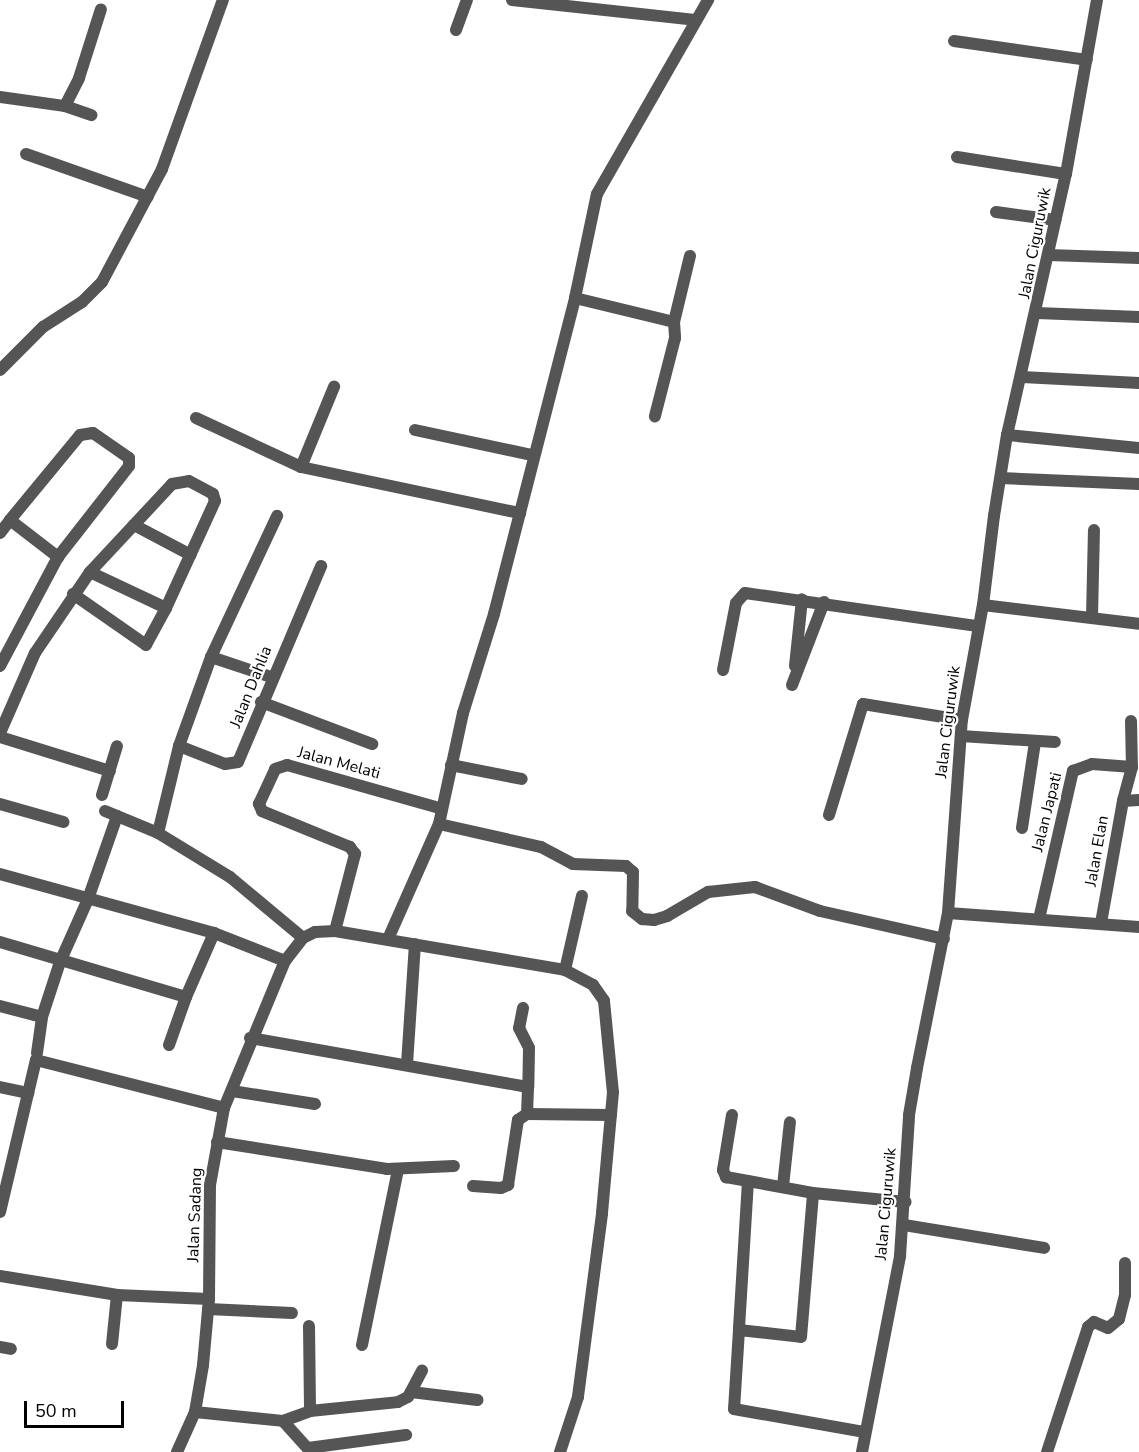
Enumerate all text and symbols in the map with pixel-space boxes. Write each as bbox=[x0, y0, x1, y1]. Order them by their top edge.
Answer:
street label: Jalan Ciguruwik bbox=[1015, 186, 1055, 300]
street label: Jalan Dahlia bbox=[226, 643, 276, 731]
street label: Jalan Ciguruwik bbox=[932, 665, 964, 779]
street label: Jalan Melati bbox=[296, 743, 382, 783]
street label: Jalan Japati bbox=[1028, 770, 1066, 854]
street label: Jalan Elan bbox=[1081, 814, 1113, 888]
street label: Jalan Ciguruwik bbox=[872, 1147, 900, 1261]
street label: Jalan Sadang bbox=[184, 1167, 206, 1263]
scale bar bbox=[27, 1389, 128, 1427]
text: 50 m bbox=[35, 1399, 77, 1423]

